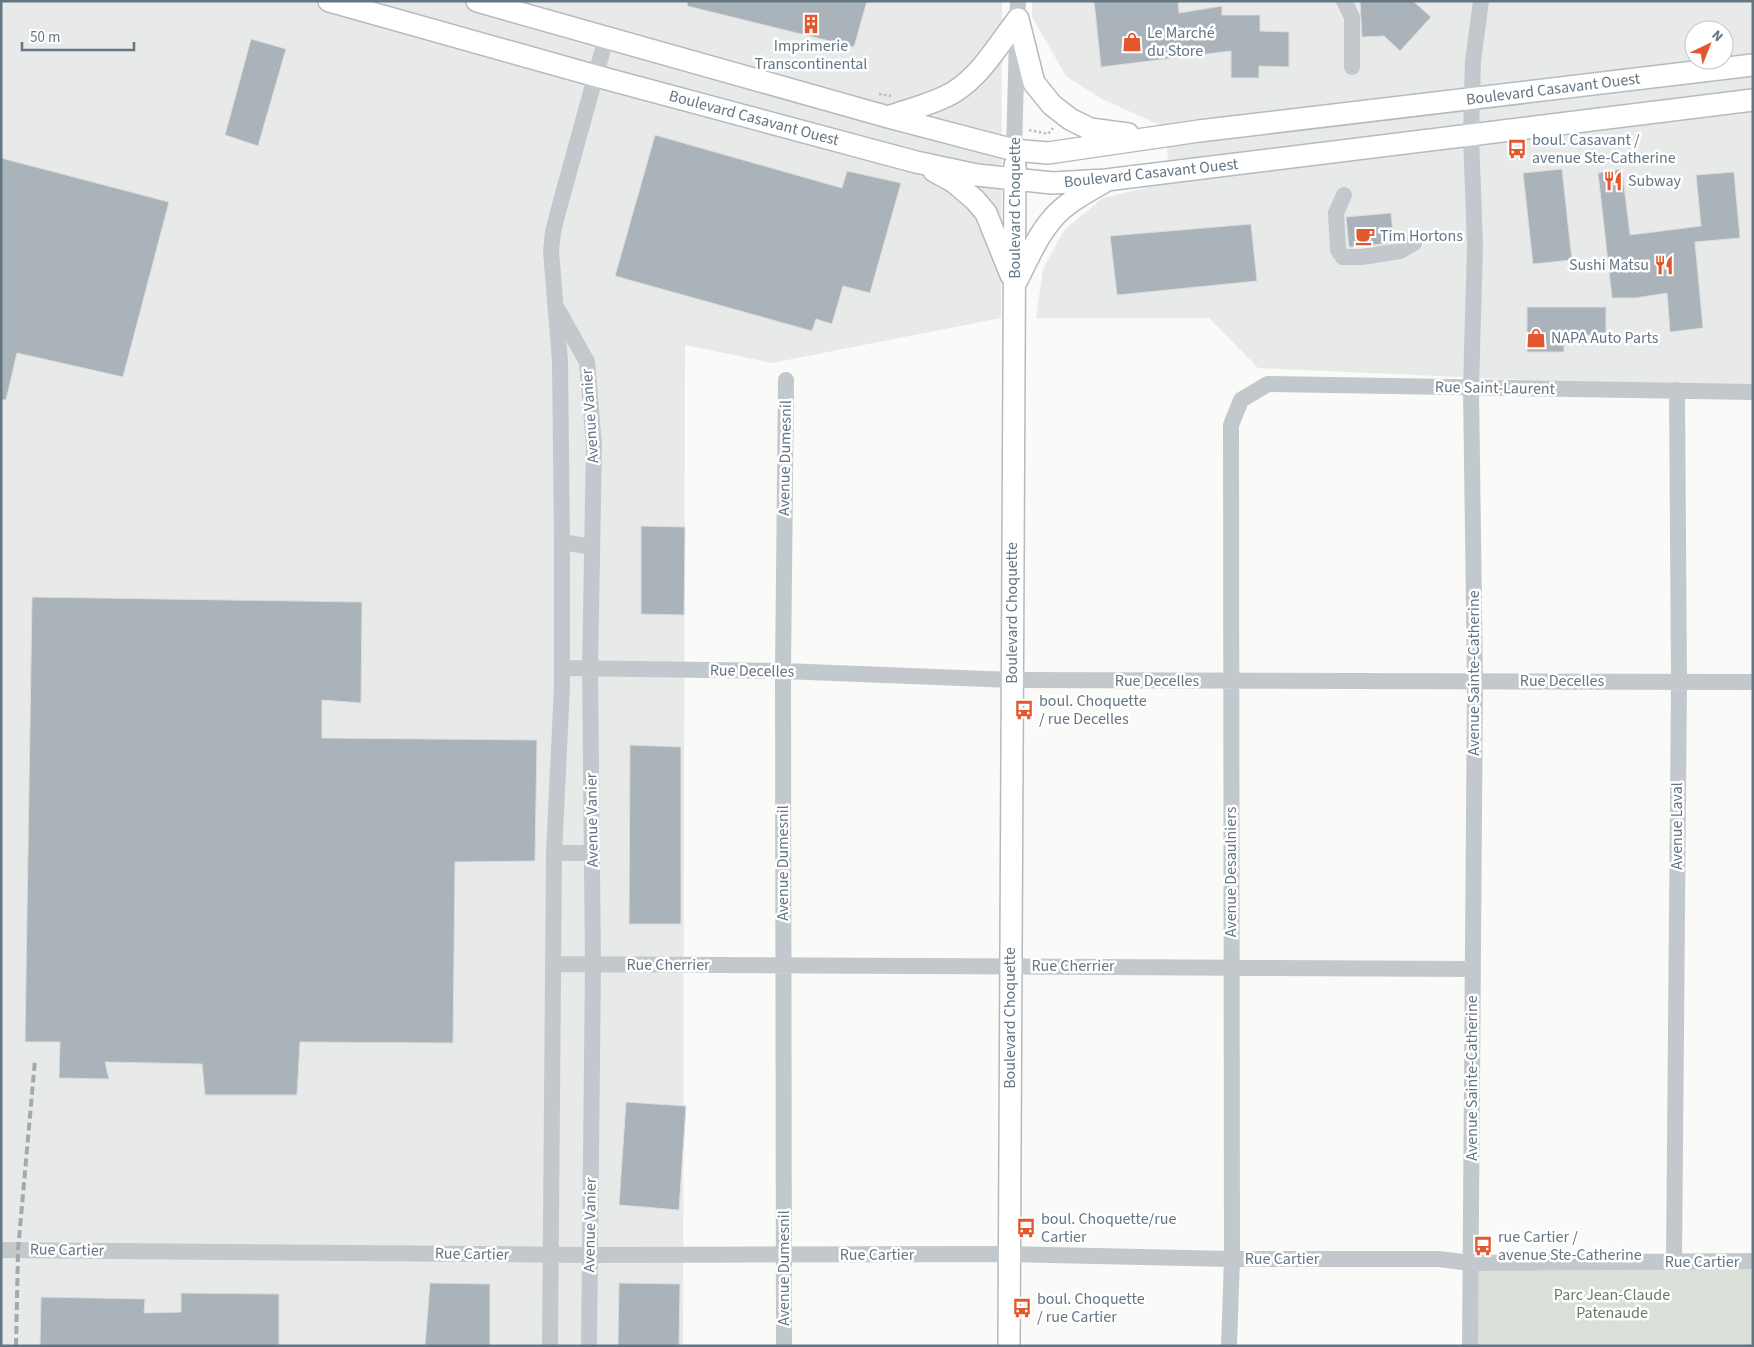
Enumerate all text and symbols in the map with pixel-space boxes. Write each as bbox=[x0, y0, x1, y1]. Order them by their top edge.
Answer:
building icon: Imprimerie Transcontinental bbox=[800, 13, 822, 35]
scale bar bbox=[22, 20, 135, 52]
north arrow bbox=[1684, 20, 1734, 70]
place label: Le Marché du Store bbox=[1147, 22, 1215, 62]
text: N bbox=[1707, 26, 1727, 47]
text: 50 m bbox=[30, 27, 60, 48]
shop icon: Le Marché du Store bbox=[1121, 31, 1143, 53]
place label: Imprimerie Transcontinental bbox=[755, 35, 867, 75]
street label: Boulevard Casavant Ouest bbox=[1465, 67, 1642, 111]
street label: Boulevard Casavant Ouest bbox=[667, 85, 842, 151]
place label: boul. Casavant / avenue Ste-Catherine bbox=[1532, 129, 1676, 169]
street label: Boulevard Choquette bbox=[1004, 137, 1026, 279]
bus stop icon: boul. Casavant / avenue Ste-Catherine bbox=[1506, 138, 1528, 160]
street label: Boulevard Casavant Ouest bbox=[1063, 153, 1240, 193]
restaurant icon: Subway bbox=[1602, 170, 1624, 192]
place label: Subway bbox=[1628, 170, 1681, 192]
cafe icon: Tim Hortons bbox=[1354, 225, 1376, 247]
place label: Tim Hortons bbox=[1380, 225, 1463, 247]
place label: Sushi Matsu bbox=[1569, 254, 1649, 276]
restaurant icon: Sushi Matsu bbox=[1653, 254, 1675, 276]
shop icon: NAPA Auto Parts bbox=[1525, 327, 1547, 349]
place label: NAPA Auto Parts bbox=[1551, 327, 1659, 349]
street label: Avenue Vanier bbox=[576, 368, 604, 464]
street label: Rue Saint-Laurent bbox=[1435, 376, 1556, 400]
street label: Avenue Dumesnil bbox=[773, 400, 797, 516]
street label: Boulevard Choquette bbox=[1001, 542, 1023, 684]
street label: Avenue Sainte-Catherine bbox=[1463, 590, 1485, 756]
street label: Rue Decelles bbox=[710, 659, 795, 683]
street label: Rue Decelles bbox=[1115, 670, 1199, 692]
street label: Rue Decelles bbox=[1520, 670, 1604, 692]
place label: boul. Choquette / rue Decelles bbox=[1039, 690, 1147, 730]
bus stop icon: boul. Choquette / rue Decelles bbox=[1013, 699, 1035, 721]
street label: Avenue Vanier bbox=[580, 772, 604, 868]
street label: Avenue Laval bbox=[1666, 782, 1688, 870]
street label: Avenue Dumesnil bbox=[772, 805, 794, 921]
street label: Avenue Desaulniers bbox=[1220, 806, 1242, 937]
street label: Boulevard Choquette bbox=[999, 947, 1021, 1089]
street label: Rue Cherrier bbox=[626, 954, 710, 976]
street label: Rue Cherrier bbox=[1031, 955, 1115, 977]
street label: Avenue Sainte-Catherine bbox=[1461, 995, 1483, 1161]
street label: Avenue Vanier bbox=[578, 1177, 602, 1273]
place label: boul. Choquette/rue Cartier bbox=[1041, 1208, 1176, 1248]
street label: Avenue Dumesnil bbox=[773, 1210, 795, 1326]
bus stop icon: boul. Choquette/rue Cartier bbox=[1015, 1217, 1037, 1239]
place label: rue Cartier / avenue Ste-Catherine bbox=[1498, 1226, 1642, 1266]
bus stop icon: rue Cartier / avenue Ste-Catherine bbox=[1472, 1235, 1494, 1257]
street label: Rue Cartier bbox=[30, 1238, 105, 1262]
street label: Rue Cartier bbox=[435, 1242, 510, 1266]
street label: Rue Cartier bbox=[840, 1244, 915, 1266]
street label: Rue Cartier bbox=[1245, 1248, 1320, 1270]
street label: Rue Cartier bbox=[1665, 1251, 1740, 1273]
park label: Parc Jean-Claude Patenaude bbox=[1554, 1284, 1670, 1324]
place label: boul. Choquette / rue Cartier bbox=[1037, 1288, 1145, 1328]
bus stop icon: boul. Choquette / rue Cartier bbox=[1011, 1297, 1033, 1319]

